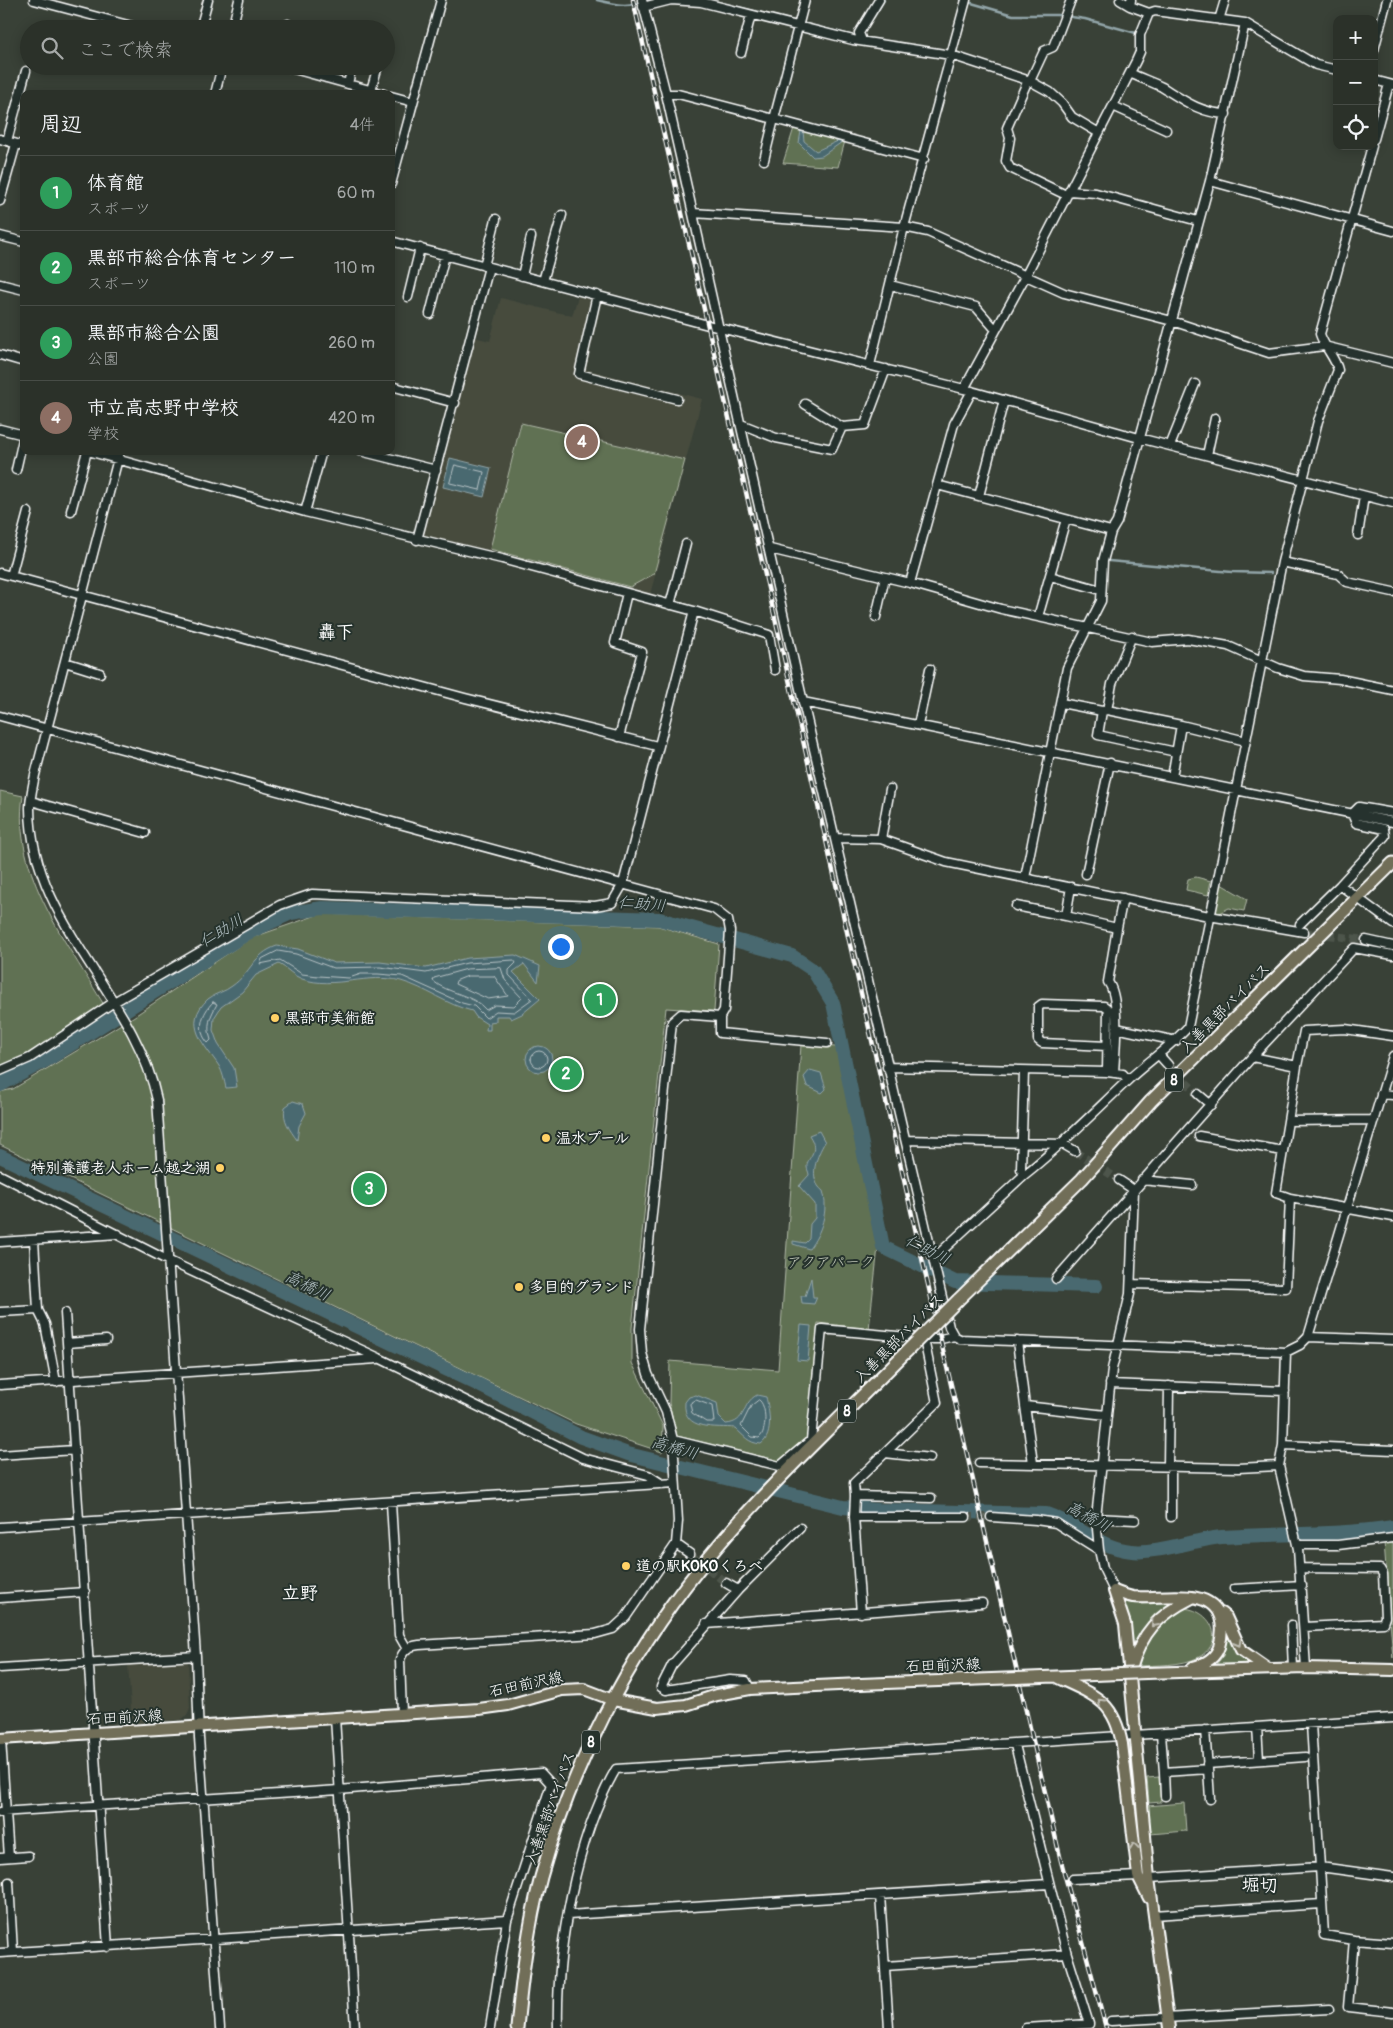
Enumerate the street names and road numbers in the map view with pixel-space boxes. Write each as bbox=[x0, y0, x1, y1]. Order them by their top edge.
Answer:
street label: 入善黒部バイパス bbox=[1176, 959, 1274, 1057]
road number: 8 bbox=[1165, 1068, 1183, 1092]
street label: 入善黒部バイパス bbox=[850, 1289, 948, 1387]
road number: 8 bbox=[838, 1400, 856, 1422]
street label: 石田前沢線 bbox=[905, 1655, 981, 1676]
street label: 石田前沢線 bbox=[487, 1667, 565, 1702]
street label: 石田前沢線 bbox=[87, 1706, 163, 1729]
road number: 8 bbox=[582, 1730, 600, 1754]
street label: 入善黒部バイパス bbox=[521, 1749, 580, 1868]

